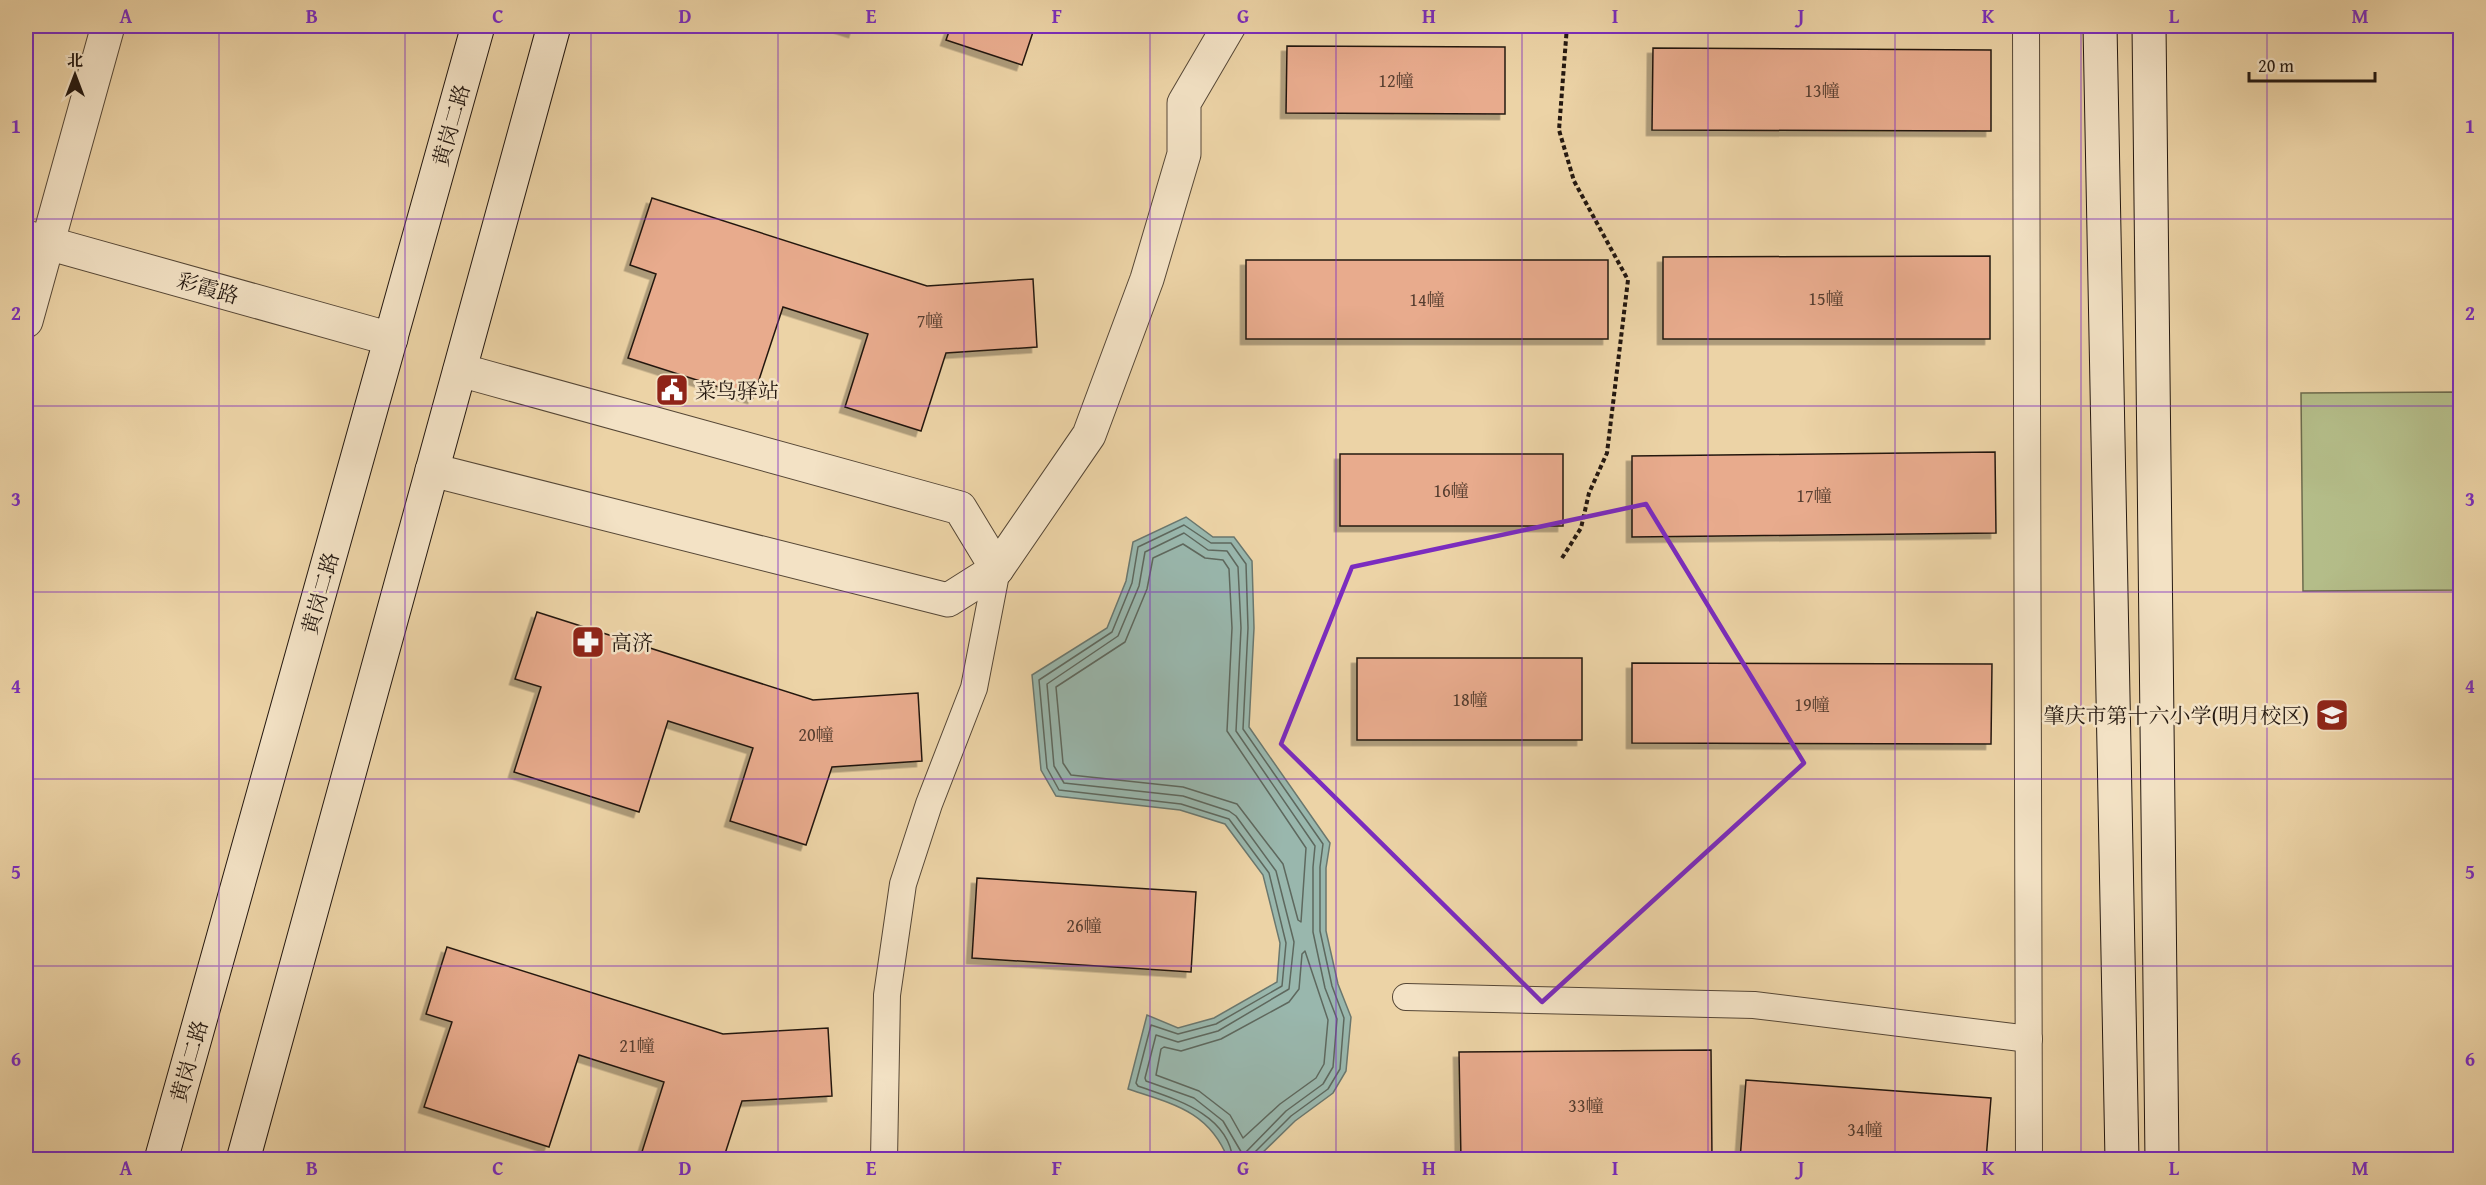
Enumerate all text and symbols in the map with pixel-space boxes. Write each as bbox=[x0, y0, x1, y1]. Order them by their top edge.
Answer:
text: A bbox=[120, 1, 133, 30]
text: B bbox=[306, 1, 318, 30]
text: C bbox=[492, 1, 504, 30]
text: D bbox=[678, 1, 692, 30]
text: E bbox=[866, 1, 877, 30]
text: F bbox=[1052, 1, 1062, 30]
text: G bbox=[1237, 1, 1249, 30]
text: H bbox=[1422, 1, 1436, 30]
text: I bbox=[1612, 1, 1618, 30]
text: J bbox=[1795, 1, 1805, 30]
text: K bbox=[1982, 1, 1995, 30]
text: L bbox=[2169, 1, 2180, 30]
text: M bbox=[2351, 1, 2369, 30]
north arrow bbox=[45, 45, 105, 105]
scale bar bbox=[2249, 45, 2375, 83]
text: 北 bbox=[67, 48, 83, 72]
text: 20 m bbox=[2258, 52, 2294, 79]
house number: 12幢 bbox=[1378, 67, 1414, 94]
house number: 13幢 bbox=[1804, 77, 1840, 104]
street label: 黄岗二路 bbox=[425, 80, 477, 170]
text: 1 bbox=[11, 111, 21, 140]
text: 1 bbox=[2465, 111, 2475, 140]
street label: 彩霞路 bbox=[173, 264, 243, 312]
house number: 15幢 bbox=[1808, 285, 1844, 312]
house number: 14幢 bbox=[1409, 286, 1445, 313]
text: 2 bbox=[11, 298, 21, 327]
text: 2 bbox=[2465, 298, 2475, 327]
house number: 7幢 bbox=[917, 307, 943, 334]
public building icon: 菜鸟驿站 bbox=[654, 372, 690, 408]
place label: 菜鸟驿站 bbox=[695, 375, 779, 406]
house number: 16幢 bbox=[1433, 477, 1469, 504]
house number: 17幢 bbox=[1796, 482, 1832, 509]
text: 3 bbox=[11, 484, 21, 513]
text: 3 bbox=[2465, 484, 2475, 513]
street label: 黄岗二路 bbox=[294, 548, 346, 638]
pharmacy icon: 高济 bbox=[570, 624, 606, 660]
place label: 高济 bbox=[611, 627, 653, 658]
text: 4 bbox=[11, 671, 21, 700]
text: 4 bbox=[2465, 671, 2475, 700]
house number: 18幢 bbox=[1452, 686, 1488, 713]
house number: 19幢 bbox=[1794, 691, 1830, 718]
school or university icon: 肇庆市第十六小学(明月校区) bbox=[2314, 697, 2350, 733]
place label: 肇庆市第十六小学(明月校区) bbox=[2043, 700, 2309, 731]
house number: 20幢 bbox=[798, 721, 834, 748]
text: 5 bbox=[11, 857, 21, 886]
text: 5 bbox=[2465, 857, 2475, 886]
house number: 26幢 bbox=[1066, 912, 1102, 939]
street label: 黄岗二路 bbox=[163, 1016, 215, 1106]
house number: 21幢 bbox=[619, 1032, 655, 1059]
text: 6 bbox=[11, 1044, 21, 1073]
text: 6 bbox=[2465, 1044, 2475, 1073]
house number: 33幢 bbox=[1568, 1092, 1604, 1119]
house number: 34幢 bbox=[1847, 1116, 1883, 1143]
text: A bbox=[120, 1153, 133, 1182]
text: B bbox=[306, 1153, 318, 1182]
text: C bbox=[492, 1153, 504, 1182]
text: D bbox=[678, 1153, 692, 1182]
text: E bbox=[866, 1153, 877, 1182]
text: F bbox=[1052, 1153, 1062, 1182]
text: G bbox=[1237, 1153, 1249, 1182]
text: H bbox=[1422, 1153, 1436, 1182]
text: I bbox=[1612, 1153, 1618, 1182]
text: J bbox=[1795, 1153, 1805, 1182]
text: K bbox=[1982, 1153, 1995, 1182]
text: L bbox=[2169, 1153, 2180, 1182]
text: M bbox=[2351, 1153, 2369, 1182]

